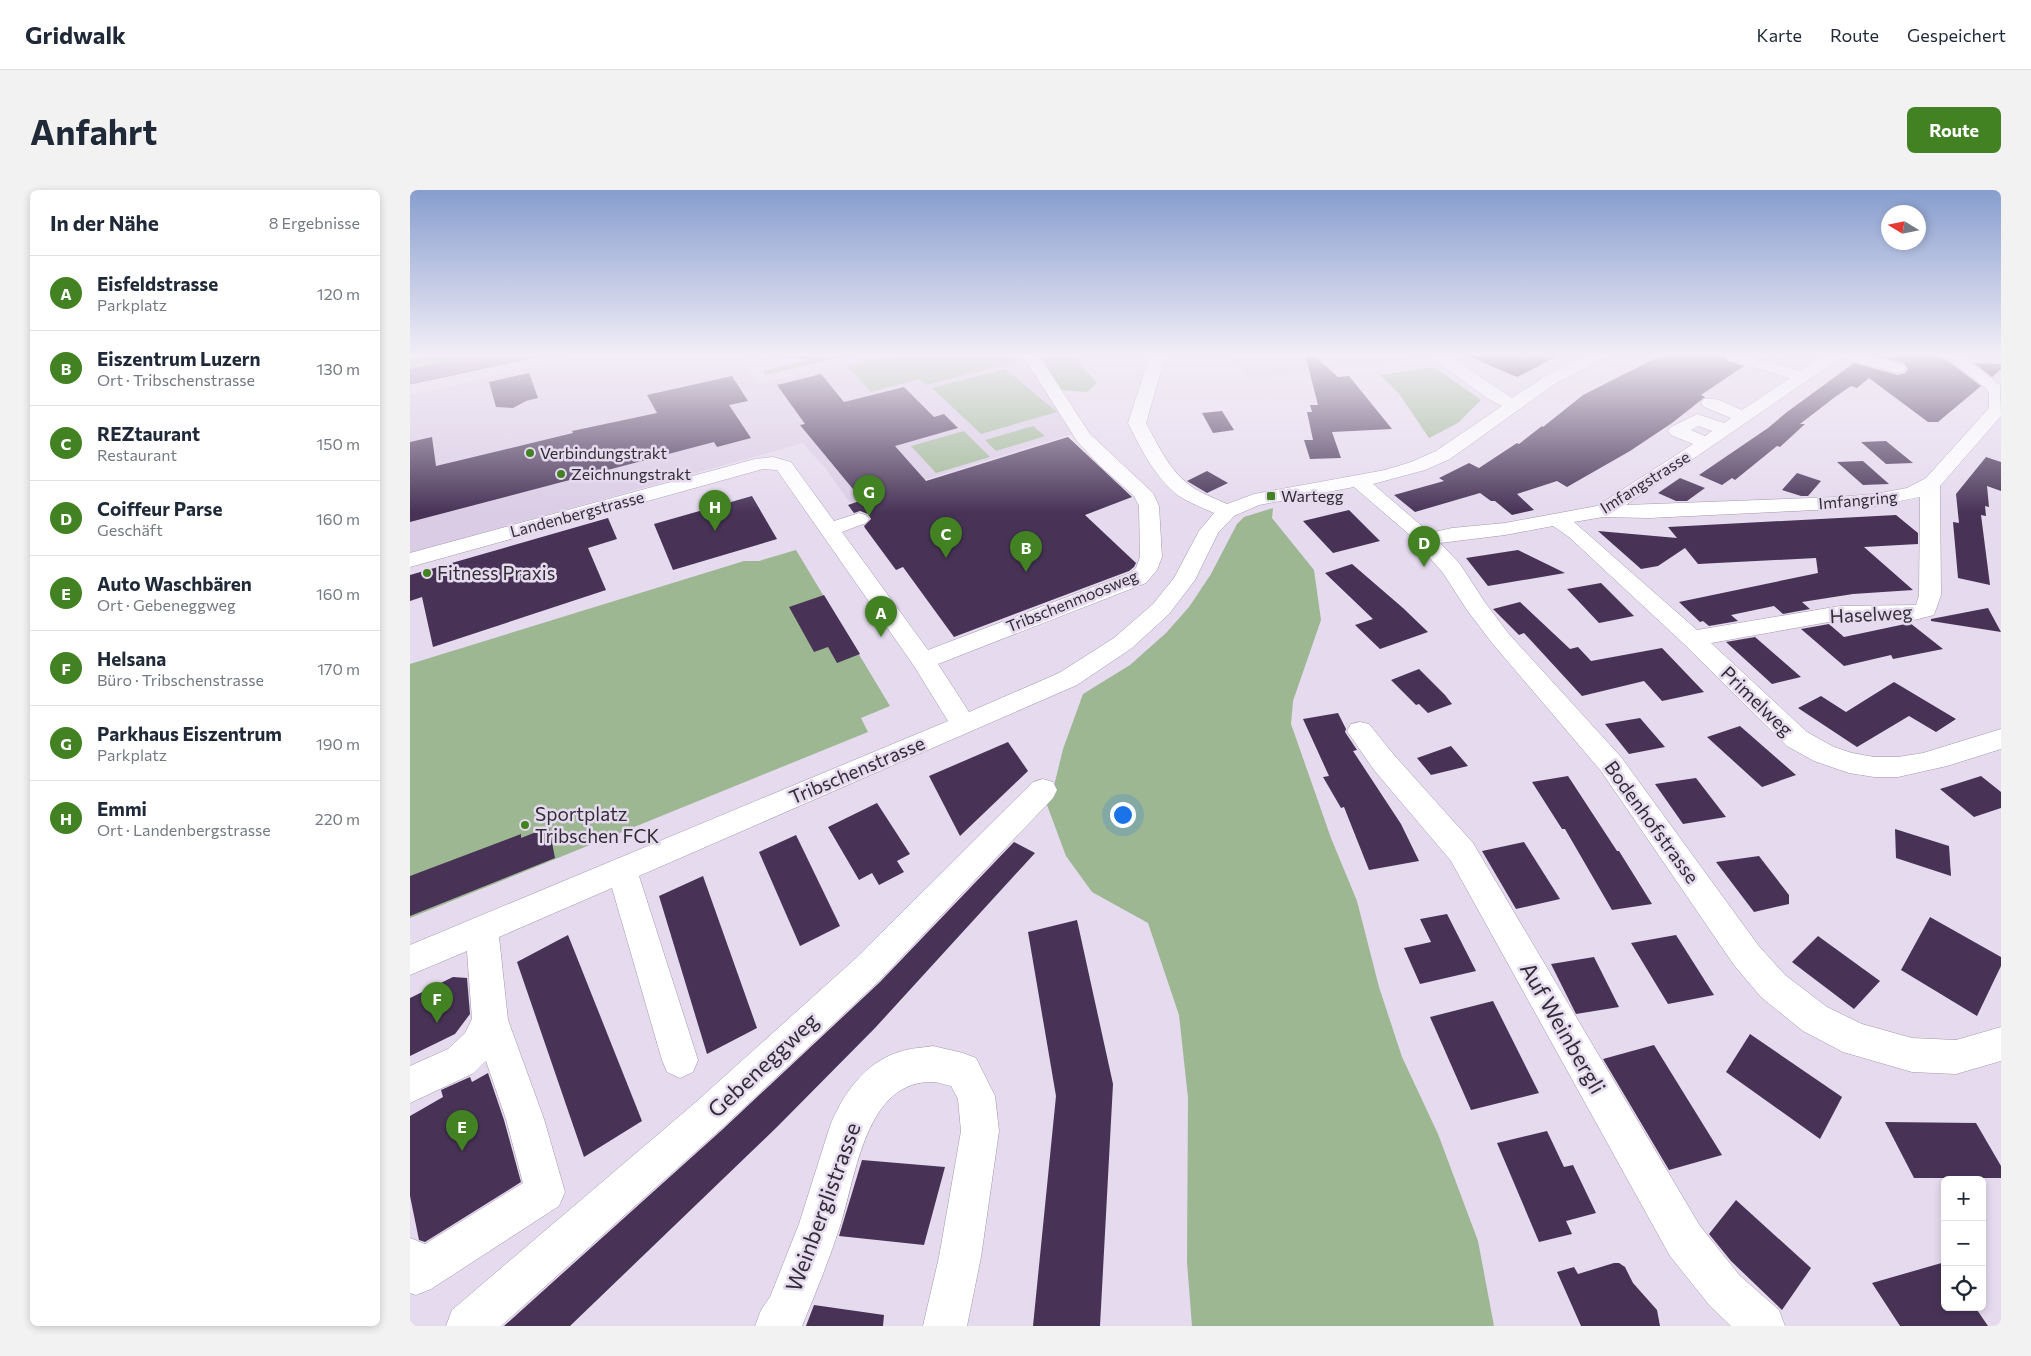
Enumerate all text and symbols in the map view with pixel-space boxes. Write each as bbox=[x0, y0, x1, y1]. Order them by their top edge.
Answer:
text: Gridwalk bbox=[25, 20, 126, 49]
text: Karte bbox=[1757, 24, 1802, 46]
text: Route bbox=[1830, 24, 1879, 46]
text: Gespeichert bbox=[1907, 24, 2006, 46]
button: Route bbox=[1907, 107, 2001, 153]
text: Anfahrt bbox=[30, 109, 157, 152]
north arrow bbox=[1881, 205, 1926, 250]
text: In der Nähe bbox=[50, 210, 159, 235]
text: 8 Ergebnisse bbox=[269, 213, 360, 232]
text: Eisfeldstrasse bbox=[97, 272, 218, 295]
text: A bbox=[60, 284, 72, 303]
text: 120 m bbox=[317, 284, 360, 303]
text: Parkplatz bbox=[97, 295, 167, 314]
text: Eiszentrum Luzern bbox=[97, 347, 261, 370]
text: B bbox=[61, 359, 71, 378]
text: 130 m bbox=[317, 359, 360, 378]
text: Ort · Tribschenstrasse bbox=[97, 370, 255, 389]
text: REZtaurant bbox=[97, 422, 200, 445]
text: C bbox=[61, 434, 71, 453]
text: 150 m bbox=[317, 434, 360, 453]
place label: Verbindungstrakt bbox=[540, 443, 668, 462]
text: Restaurant bbox=[97, 445, 177, 464]
street label: Imfangstrasse bbox=[1596, 446, 1693, 517]
marker: Verbindungstrakt bbox=[524, 447, 536, 459]
place label: Zeichnungstrakt bbox=[571, 464, 691, 483]
marker: Zeichnungstrakt bbox=[555, 468, 567, 480]
pin: G bbox=[853, 475, 885, 516]
street label: Landenbergstrasse bbox=[508, 486, 646, 541]
place label: Wartegg bbox=[1281, 486, 1344, 505]
street label: Imfangring bbox=[1818, 487, 1899, 512]
pin: H bbox=[699, 490, 731, 531]
marker: Wartegg bbox=[1265, 490, 1277, 502]
text: Coiffeur Parse bbox=[97, 497, 222, 520]
text: D bbox=[60, 509, 72, 528]
text: 160 m bbox=[316, 509, 360, 528]
pin: C bbox=[930, 517, 962, 558]
text: Geschäft bbox=[97, 520, 163, 539]
pin: D bbox=[1408, 526, 1440, 567]
pin: B bbox=[1010, 531, 1042, 572]
place label: Fitness Praxis bbox=[437, 561, 555, 584]
street label: Tribschenmoosweg bbox=[1003, 565, 1141, 636]
marker: Fitness Praxis bbox=[421, 567, 433, 579]
text: Auto Waschbären bbox=[97, 572, 252, 595]
text: E bbox=[61, 584, 71, 603]
text: 160 m bbox=[316, 584, 360, 603]
text: Ort · Gebeneggweg bbox=[97, 595, 236, 614]
pin: A bbox=[865, 596, 897, 637]
street label: Haselweg bbox=[1829, 600, 1913, 627]
text: Helsana bbox=[97, 647, 166, 670]
text: F bbox=[61, 659, 71, 678]
text: 170 m bbox=[317, 659, 360, 678]
street label: Primelweg bbox=[1717, 661, 1798, 741]
text: Büro · Tribschenstrasse bbox=[97, 670, 264, 689]
text: Parkhaus Eiszentrum bbox=[97, 722, 282, 745]
street label: Tribschenstrasse bbox=[786, 731, 928, 808]
text: G bbox=[60, 734, 72, 753]
text: 190 m bbox=[316, 734, 360, 753]
text: Parkplatz bbox=[97, 745, 167, 764]
street label: Bodenhofstrasse bbox=[1600, 756, 1705, 887]
text: Emmi bbox=[97, 797, 147, 820]
place label: Sportplatz Tribschen FCK bbox=[535, 802, 660, 847]
your location bbox=[1110, 802, 1136, 828]
text: H bbox=[60, 809, 72, 828]
text: 220 m bbox=[315, 809, 360, 828]
marker: Sportplatz Tribschen FCK bbox=[519, 819, 531, 831]
text: Ort · Landenbergstrasse bbox=[97, 820, 271, 839]
street label: Auf Weinbergli bbox=[1515, 957, 1612, 1098]
pin: F bbox=[421, 982, 453, 1023]
street label: Gebeneggweg bbox=[702, 1007, 824, 1123]
pin: E bbox=[446, 1110, 478, 1151]
street label: Weinberglistrasse bbox=[779, 1119, 866, 1295]
map controls bbox=[1941, 1176, 1986, 1311]
button: + bbox=[1941, 1176, 1986, 1221]
button: − bbox=[1941, 1221, 1986, 1266]
button: locate bbox=[1941, 1266, 1986, 1311]

